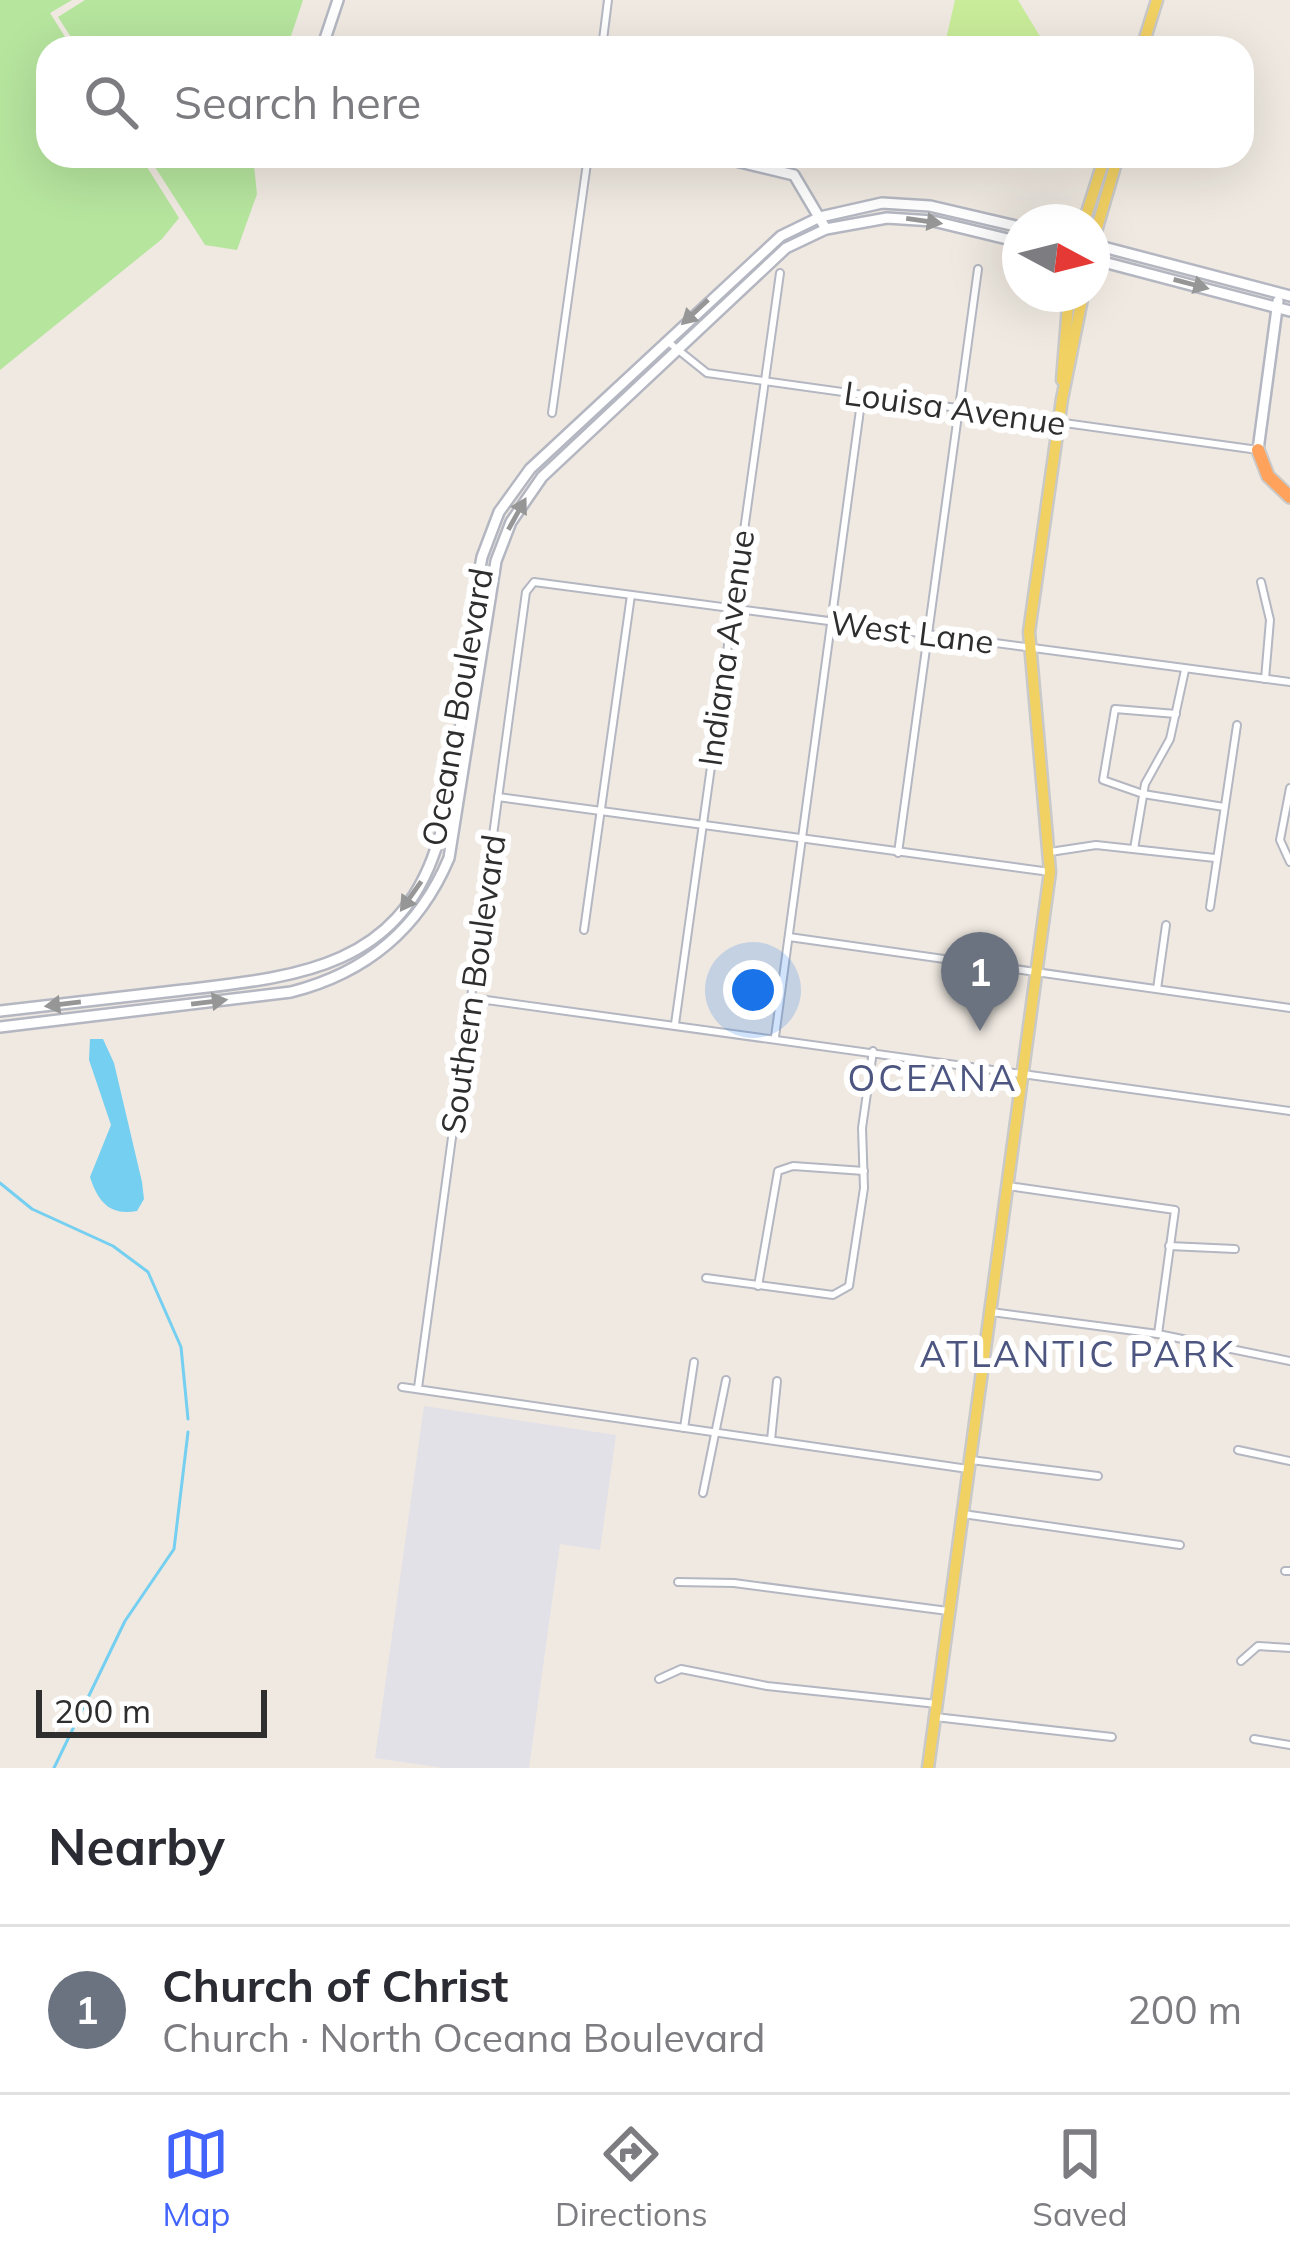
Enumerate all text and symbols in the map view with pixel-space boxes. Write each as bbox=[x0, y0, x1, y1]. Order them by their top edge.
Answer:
search box bbox=[36, 36, 1254, 168]
icon: search bbox=[78, 69, 144, 135]
text: Search here bbox=[174, 74, 421, 130]
north arrow bbox=[1002, 204, 1110, 312]
one-way arrow bbox=[905, 212, 943, 231]
one-way arrow bbox=[1173, 275, 1210, 294]
one-way arrow bbox=[680, 298, 709, 326]
street label: Louisa Avenue bbox=[842, 372, 1068, 443]
one-way arrow bbox=[506, 496, 527, 531]
street label: Indiana Avenue bbox=[689, 527, 762, 769]
street label: Oceana Boulevard bbox=[412, 565, 501, 849]
street label: West Lane bbox=[828, 601, 996, 662]
street label: Southern Boulevard bbox=[431, 832, 514, 1136]
one-way arrow bbox=[400, 880, 423, 913]
pin: 1 bbox=[941, 932, 1019, 1031]
your location bbox=[723, 960, 783, 1020]
one-way arrow bbox=[191, 992, 228, 1011]
one-way arrow bbox=[44, 995, 81, 1014]
district label: OCEANA bbox=[848, 1055, 1018, 1100]
district label: ATLANTIC PARK bbox=[920, 1331, 1236, 1376]
scale bar bbox=[36, 1684, 267, 1737]
text: 200 m bbox=[54, 1690, 151, 1731]
text: Nearby bbox=[48, 1814, 225, 1878]
text: Church of Christ bbox=[162, 1957, 508, 2013]
text: 1 bbox=[75, 1985, 99, 2034]
text: 200 m bbox=[1127, 1985, 1242, 2034]
text: Church · North Oceana Boulevard bbox=[162, 2013, 765, 2062]
tab: Map bbox=[162, 2121, 230, 2234]
tab: Directions bbox=[555, 2121, 708, 2234]
tab: Saved bbox=[1032, 2121, 1128, 2234]

